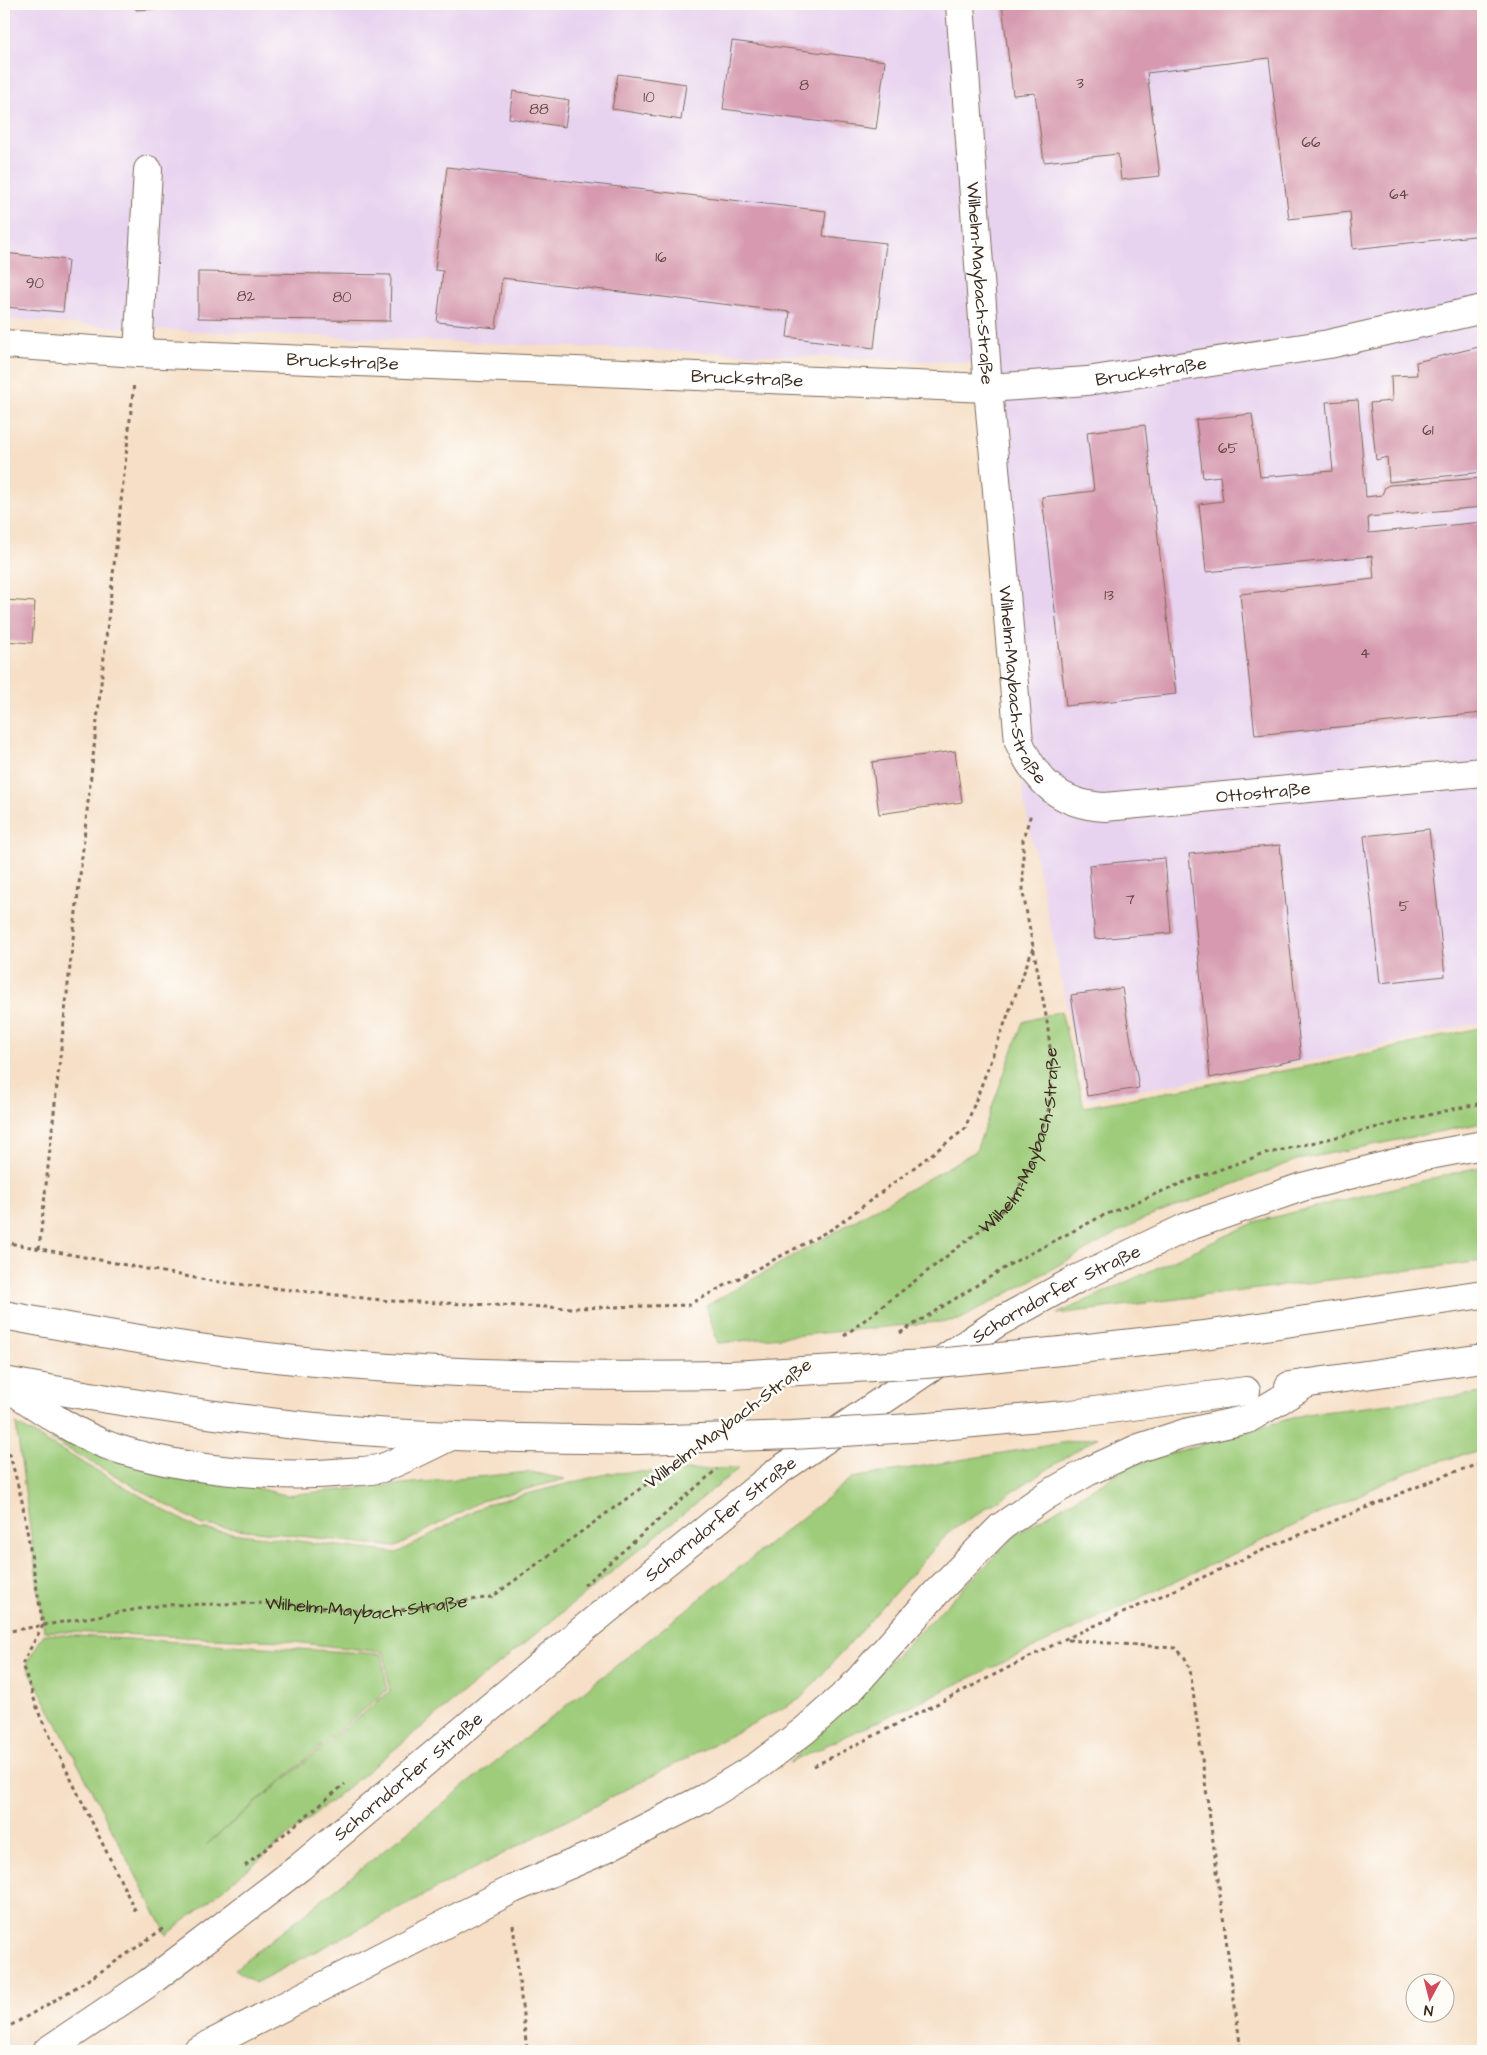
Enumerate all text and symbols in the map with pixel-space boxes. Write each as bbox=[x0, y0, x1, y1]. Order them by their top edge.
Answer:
house number: 3 bbox=[1076, 73, 1084, 94]
house number: 8 bbox=[799, 75, 809, 96]
house number: 10 bbox=[643, 87, 655, 108]
house number: 88 bbox=[529, 99, 549, 120]
house number: 66 bbox=[1302, 132, 1321, 153]
street label: Wilhelm-Maybach-Straße bbox=[960, 181, 1000, 386]
house number: 64 bbox=[1389, 184, 1409, 205]
house number: 16 bbox=[655, 247, 667, 268]
house number: 90 bbox=[26, 273, 45, 294]
house number: 82 bbox=[237, 286, 256, 307]
house number: 80 bbox=[332, 287, 352, 308]
street label: Bruckstraße bbox=[286, 347, 399, 377]
street label: Bruckstraße bbox=[1094, 351, 1209, 393]
street label: Bruckstraße bbox=[691, 364, 804, 393]
house number: 61 bbox=[1422, 420, 1434, 441]
house number: 65 bbox=[1218, 438, 1238, 459]
street label: Wilhelm-Maybach-Straße bbox=[992, 585, 1053, 790]
house number: 13 bbox=[1104, 585, 1114, 606]
house number: 4 bbox=[1360, 643, 1370, 664]
street label: Ottostraße bbox=[1215, 776, 1312, 810]
house number: 7 bbox=[1125, 889, 1135, 910]
house number: 5 bbox=[1399, 896, 1410, 917]
street label: Wilhelm-Maybach-Straße bbox=[974, 1046, 1065, 1240]
street label: Schorndorfer Straße bbox=[967, 1239, 1145, 1350]
street label: Wilhelm-Maybach-Straße bbox=[640, 1352, 818, 1495]
street label: Schorndorfer Straße bbox=[639, 1450, 802, 1588]
street label: Wilhelm-Maybach-Straße bbox=[265, 1589, 469, 1626]
street label: Schorndorfer Straße bbox=[328, 1706, 489, 1847]
north arrow bbox=[1404, 1972, 1454, 2022]
text: N bbox=[1423, 1999, 1434, 2020]

